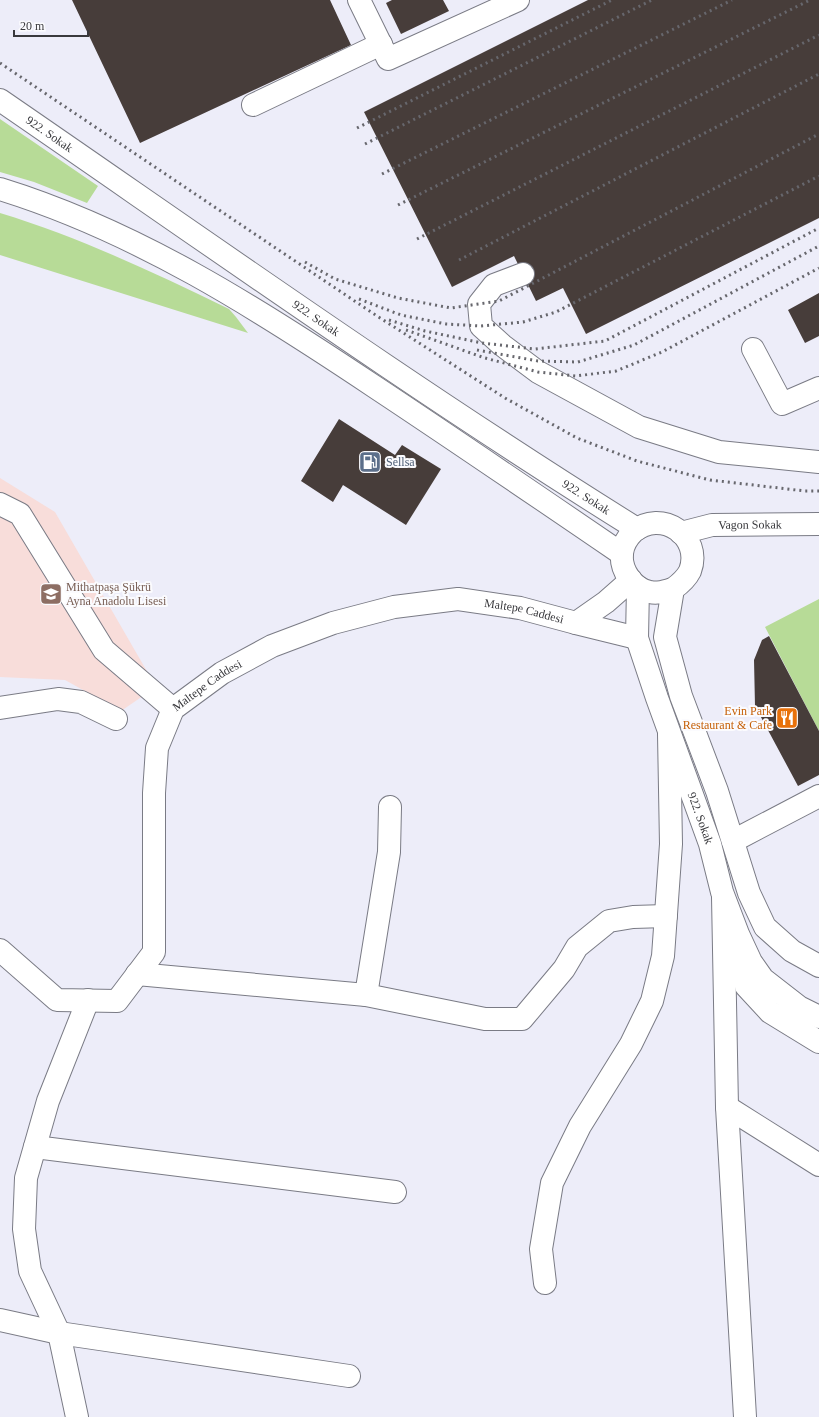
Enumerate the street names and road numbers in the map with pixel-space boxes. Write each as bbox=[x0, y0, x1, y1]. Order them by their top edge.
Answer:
street label: 922. Sokak bbox=[23, 113, 76, 155]
street label: 922. Sokak bbox=[290, 297, 342, 339]
street label: 922. Sokak bbox=[560, 477, 613, 517]
street label: Vagon Sokak bbox=[718, 517, 782, 532]
street label: Maltepe Caddesi bbox=[483, 596, 566, 627]
street label: Maltepe Caddesi bbox=[170, 656, 245, 714]
street label: 922. Sokak bbox=[685, 790, 716, 846]

